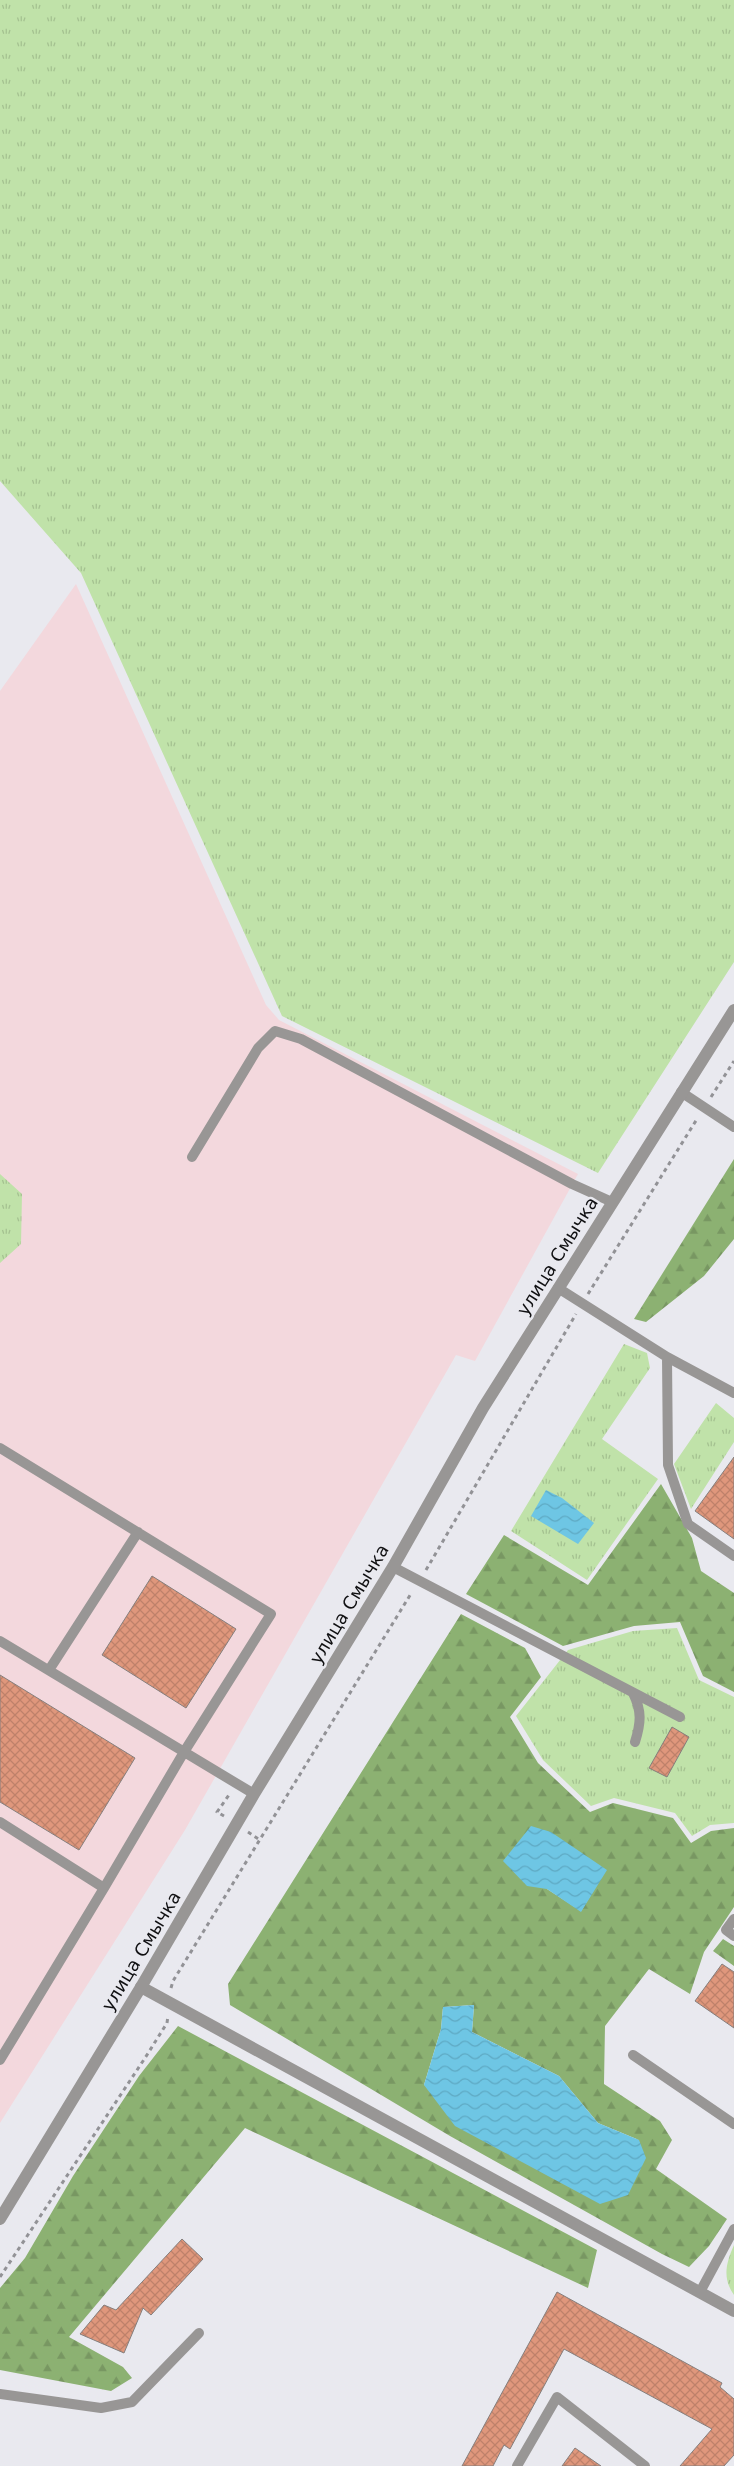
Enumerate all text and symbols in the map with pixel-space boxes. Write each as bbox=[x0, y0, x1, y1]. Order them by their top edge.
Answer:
street label: улица Смычка bbox=[512, 1193, 602, 1319]
street label: улица Смычка bbox=[305, 1540, 393, 1668]
street label: улица Смычка bbox=[97, 1887, 185, 2015]

